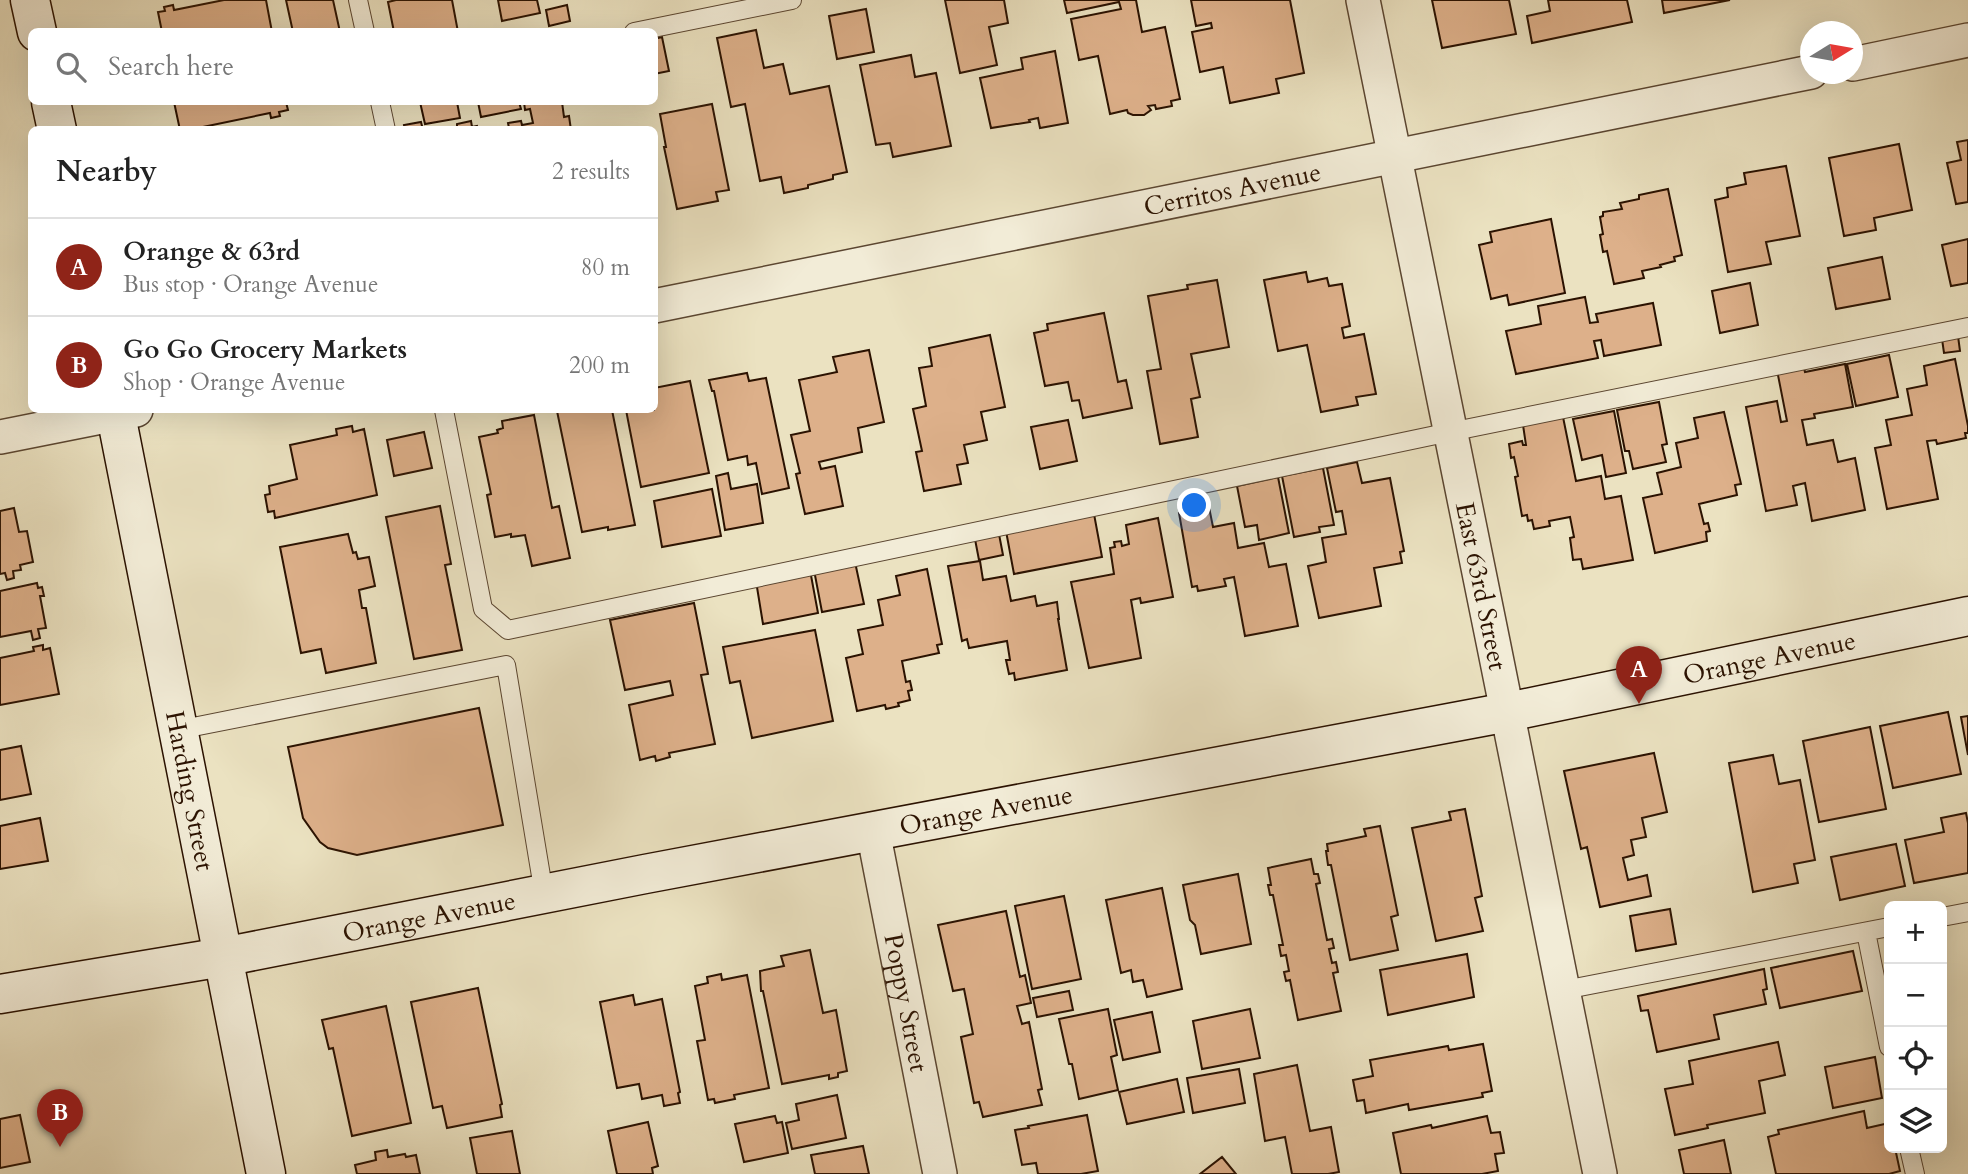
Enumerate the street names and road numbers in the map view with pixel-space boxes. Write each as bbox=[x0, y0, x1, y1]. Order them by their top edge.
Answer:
street label: Cerritos Avenue bbox=[1141, 155, 1324, 225]
street label: East 63rd Street bbox=[1447, 499, 1515, 673]
street label: Orange Avenue bbox=[1680, 623, 1859, 693]
street label: Harding Street bbox=[157, 708, 223, 874]
street label: Orange Avenue bbox=[896, 777, 1076, 844]
street label: Orange Avenue bbox=[340, 883, 519, 951]
street label: Poppy Street bbox=[875, 931, 937, 1075]

